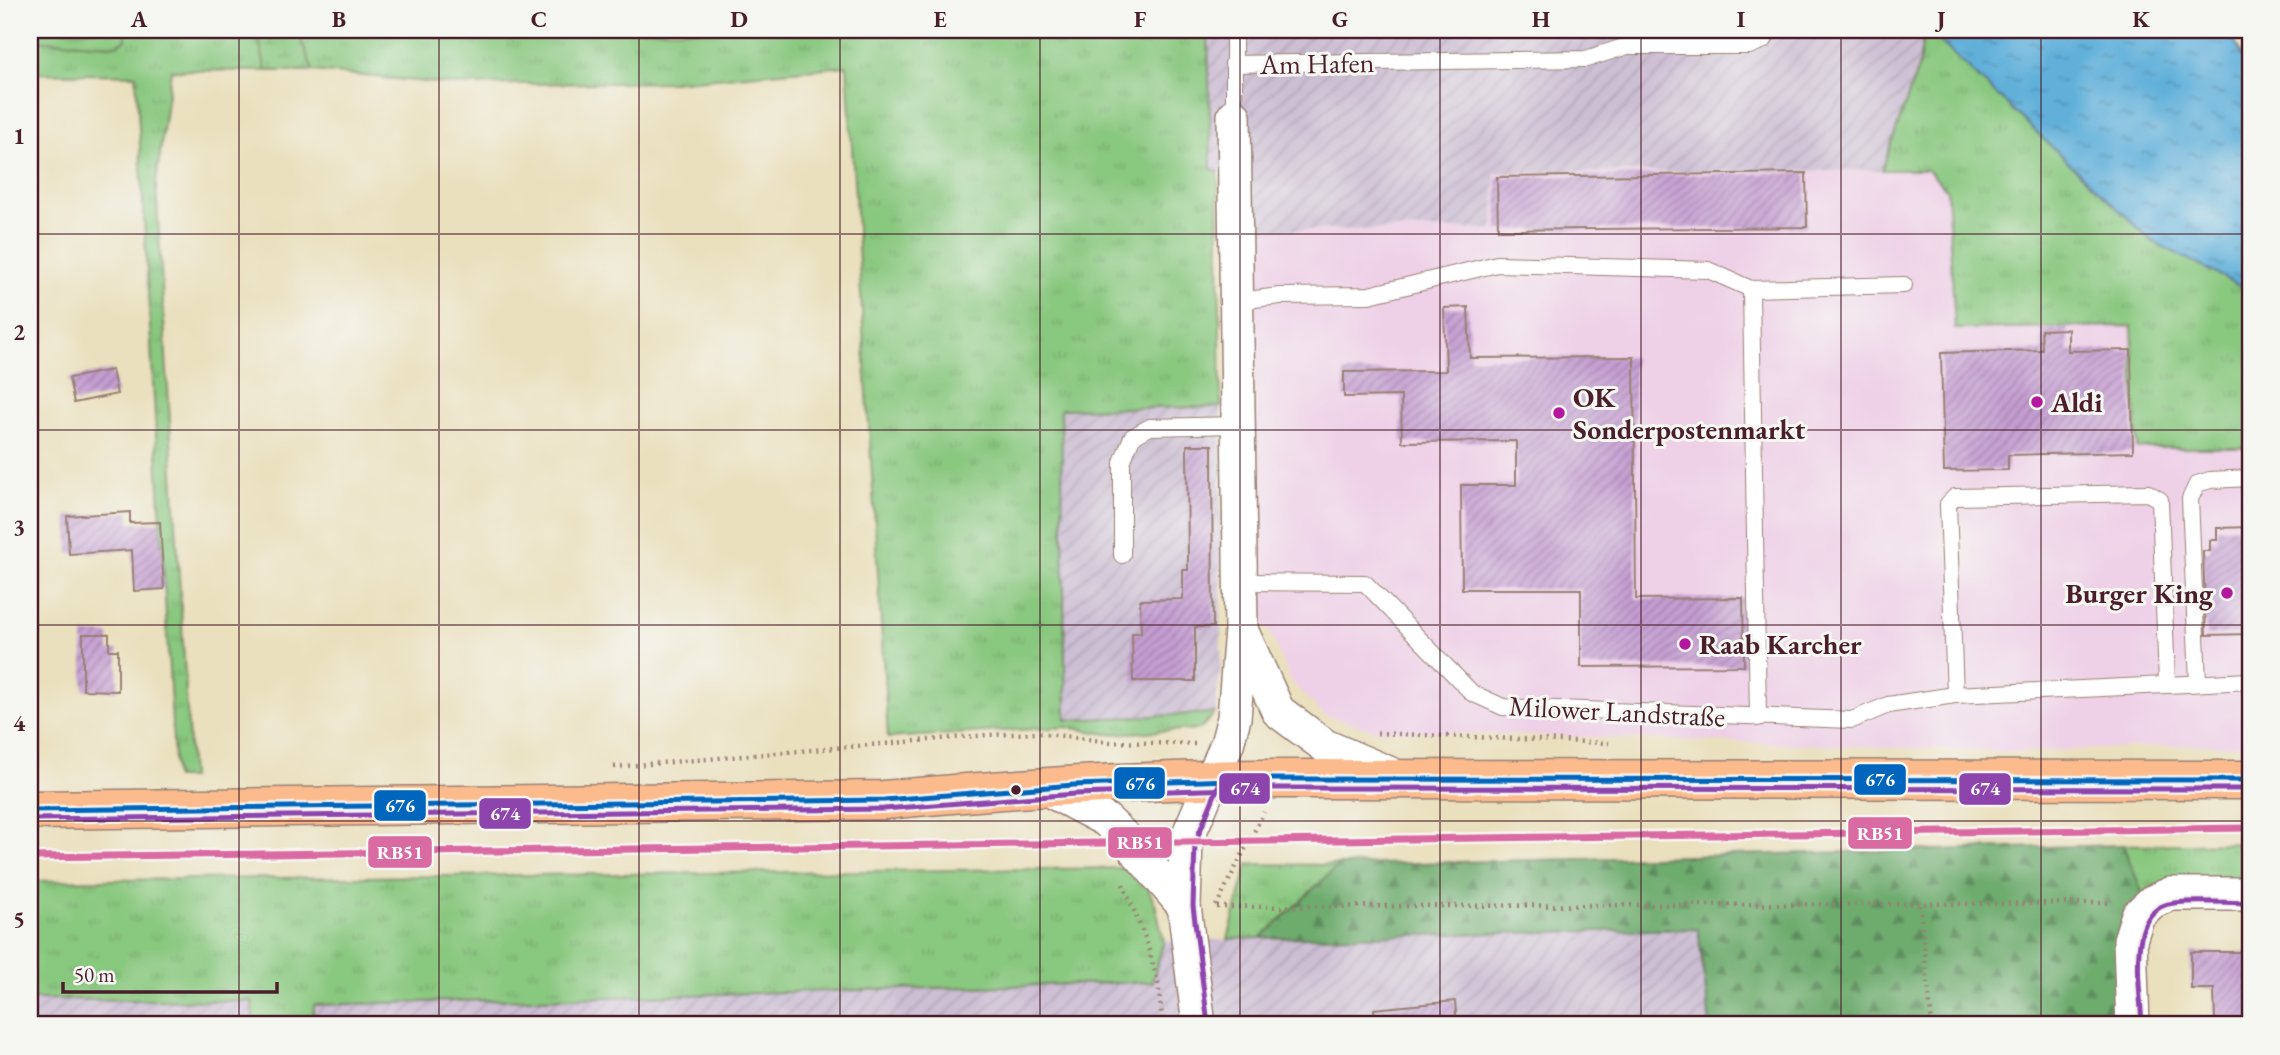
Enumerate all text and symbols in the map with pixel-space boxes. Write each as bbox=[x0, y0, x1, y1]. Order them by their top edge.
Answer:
text: A bbox=[130, 4, 148, 34]
text: B bbox=[332, 4, 346, 34]
text: C bbox=[531, 4, 547, 34]
text: D bbox=[730, 4, 748, 34]
text: E bbox=[933, 4, 947, 34]
text: F bbox=[1134, 4, 1147, 34]
text: G bbox=[1332, 4, 1348, 34]
text: H bbox=[1532, 4, 1550, 34]
text: I bbox=[1737, 4, 1745, 34]
text: J bbox=[1935, 4, 1946, 34]
text: K bbox=[2132, 4, 2150, 34]
street label: Am Hafen bbox=[1258, 44, 1375, 82]
text: 1 bbox=[13, 121, 25, 151]
text: 2 bbox=[13, 317, 25, 347]
place label: OK Sonderpostenmarkt bbox=[1573, 379, 1806, 447]
place label: Aldi bbox=[2050, 384, 2102, 420]
marker: Aldi bbox=[2029, 394, 2045, 410]
marker: OK Sonderpostenmarkt bbox=[1551, 405, 1567, 421]
text: 3 bbox=[13, 512, 25, 542]
place label: Burger King bbox=[2065, 575, 2214, 611]
marker: Burger King bbox=[2219, 585, 2235, 601]
place label: Raab Karcher bbox=[1699, 626, 1862, 662]
marker: Raab Karcher bbox=[1677, 636, 1693, 652]
street label: Milower Landstraße bbox=[1508, 687, 1726, 735]
text: 4 bbox=[13, 708, 26, 738]
line badge: 676 bbox=[1853, 763, 1907, 796]
line badge: 676 bbox=[1113, 766, 1166, 800]
text: 676 bbox=[1865, 767, 1895, 792]
text: 676 bbox=[1125, 771, 1155, 796]
line badge: 674 bbox=[1218, 772, 1271, 805]
line badge: 674 bbox=[1958, 772, 2012, 806]
text: 674 bbox=[1230, 776, 1261, 801]
text: 674 bbox=[1970, 776, 2001, 801]
unlabelled marker bbox=[1009, 783, 1023, 797]
line badge: 676 bbox=[373, 789, 427, 822]
text: 676 bbox=[385, 793, 415, 818]
line badge: 674 bbox=[478, 797, 532, 830]
text: 674 bbox=[490, 801, 521, 826]
line badge: RB51 bbox=[1847, 816, 1913, 850]
text: RB51 bbox=[1857, 821, 1903, 846]
line badge: RB51 bbox=[1107, 826, 1173, 859]
text: RB51 bbox=[1117, 830, 1163, 855]
line badge: RB51 bbox=[367, 835, 433, 869]
text: RB51 bbox=[377, 840, 423, 865]
text: 5 bbox=[13, 904, 25, 934]
scale bar bbox=[63, 950, 276, 994]
text: 50 m bbox=[74, 961, 115, 988]

